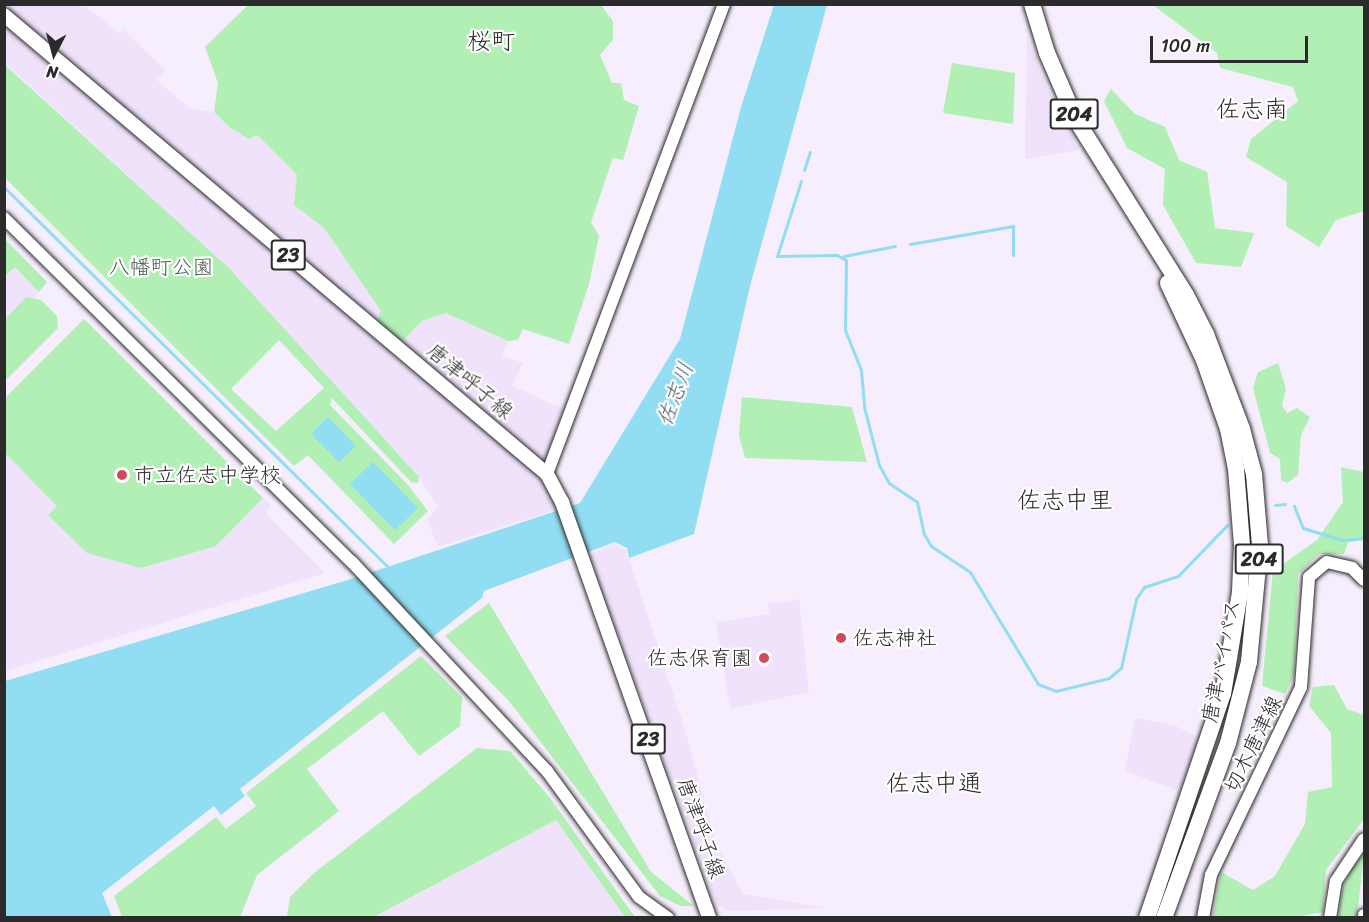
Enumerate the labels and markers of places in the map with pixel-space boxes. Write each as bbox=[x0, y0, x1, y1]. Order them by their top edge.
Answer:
place label: 市立佐志中学校 bbox=[134, 462, 281, 488]
marker: 市立佐志中学校 bbox=[115, 468, 129, 482]
place label: 佐志神社 bbox=[853, 625, 937, 651]
marker: 佐志神社 bbox=[834, 631, 848, 645]
place label: 佐志保育園 bbox=[647, 645, 752, 671]
marker: 佐志保育園 bbox=[757, 651, 771, 665]

